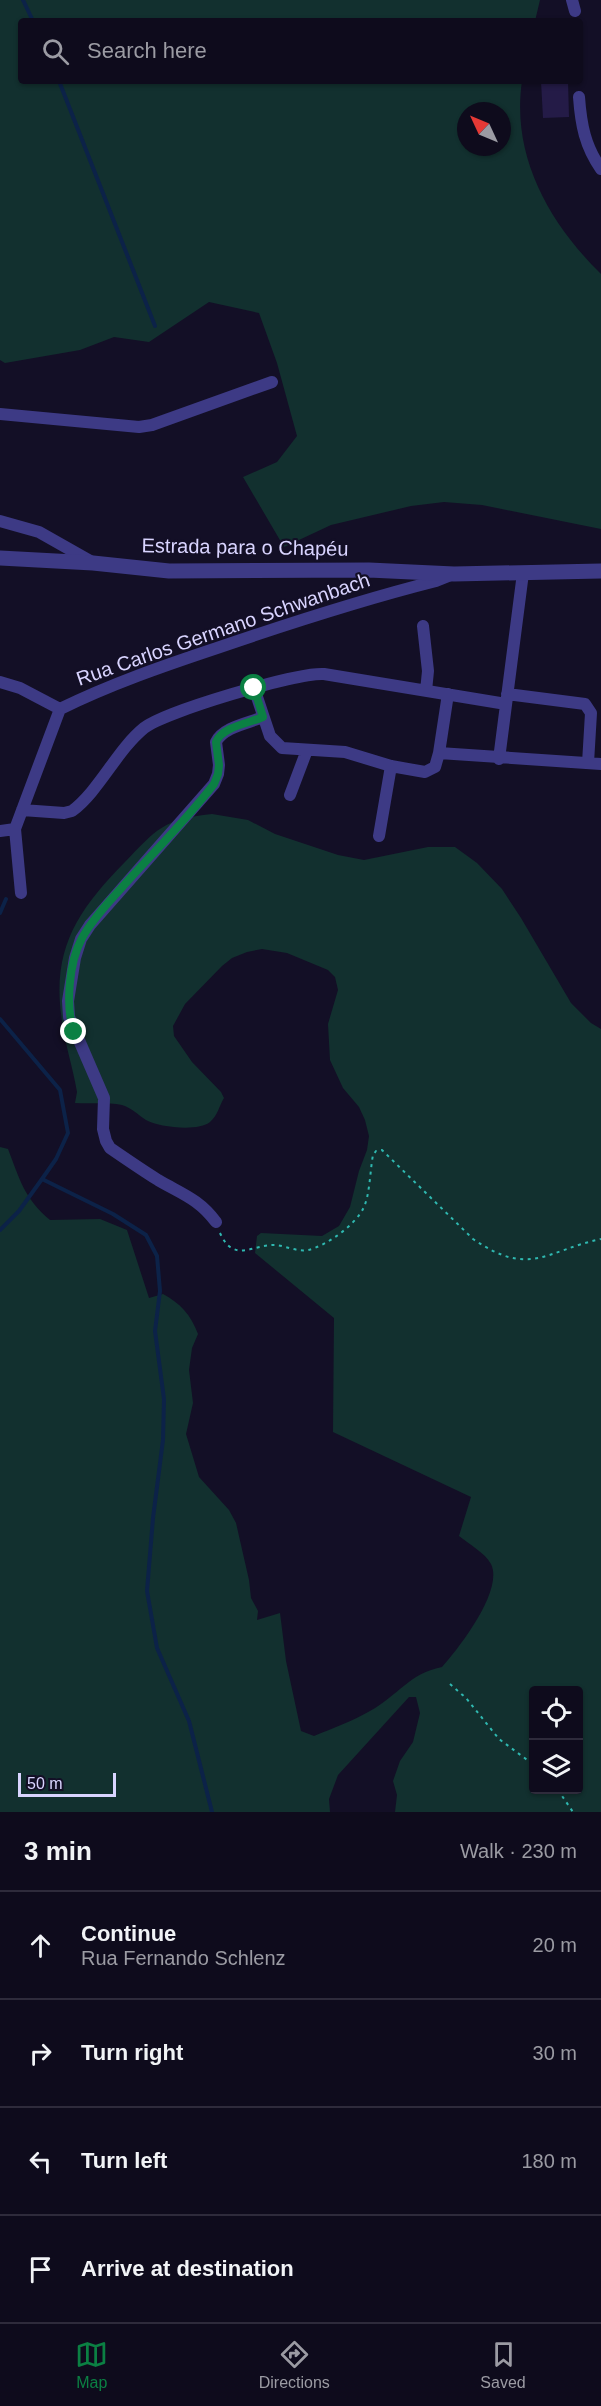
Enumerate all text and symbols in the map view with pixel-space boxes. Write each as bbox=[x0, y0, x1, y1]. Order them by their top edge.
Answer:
search box bbox=[18, 18, 583, 84]
icon: search bbox=[39, 35, 72, 68]
text: Search here bbox=[87, 38, 207, 63]
north arrow bbox=[457, 102, 511, 156]
street label: Estrada para o Chapéu bbox=[141, 534, 349, 560]
street label: Rua Carlos Germano Schwanbach bbox=[73, 568, 373, 690]
route start bbox=[240, 674, 266, 700]
route end bbox=[60, 1018, 86, 1044]
map controls bbox=[529, 1686, 583, 1794]
button: locate bbox=[529, 1686, 583, 1740]
button: layers bbox=[529, 1740, 583, 1794]
scale bar bbox=[18, 1770, 116, 1798]
text: 50 m bbox=[27, 1775, 63, 1792]
text: 3 min bbox=[24, 1836, 92, 1866]
text: Walk · 230 m bbox=[460, 1840, 577, 1862]
text: Continue bbox=[81, 1921, 176, 1946]
icon: ahead bbox=[24, 1929, 57, 1962]
text: 20 m bbox=[533, 1934, 577, 1956]
text: Rua Fernando Schlenz bbox=[81, 1947, 286, 1969]
icon: right bbox=[24, 2037, 57, 2070]
text: Turn right bbox=[81, 2040, 183, 2065]
text: 30 m bbox=[533, 2042, 577, 2064]
icon: left bbox=[24, 2145, 57, 2178]
text: Turn left bbox=[81, 2148, 167, 2173]
text: 180 m bbox=[521, 2150, 577, 2172]
icon: arrive bbox=[24, 2253, 57, 2286]
text: Arrive at destination bbox=[81, 2256, 294, 2281]
tab: Map bbox=[75, 2338, 108, 2392]
tab: Directions bbox=[259, 2338, 330, 2392]
tab: Saved bbox=[480, 2338, 526, 2392]

